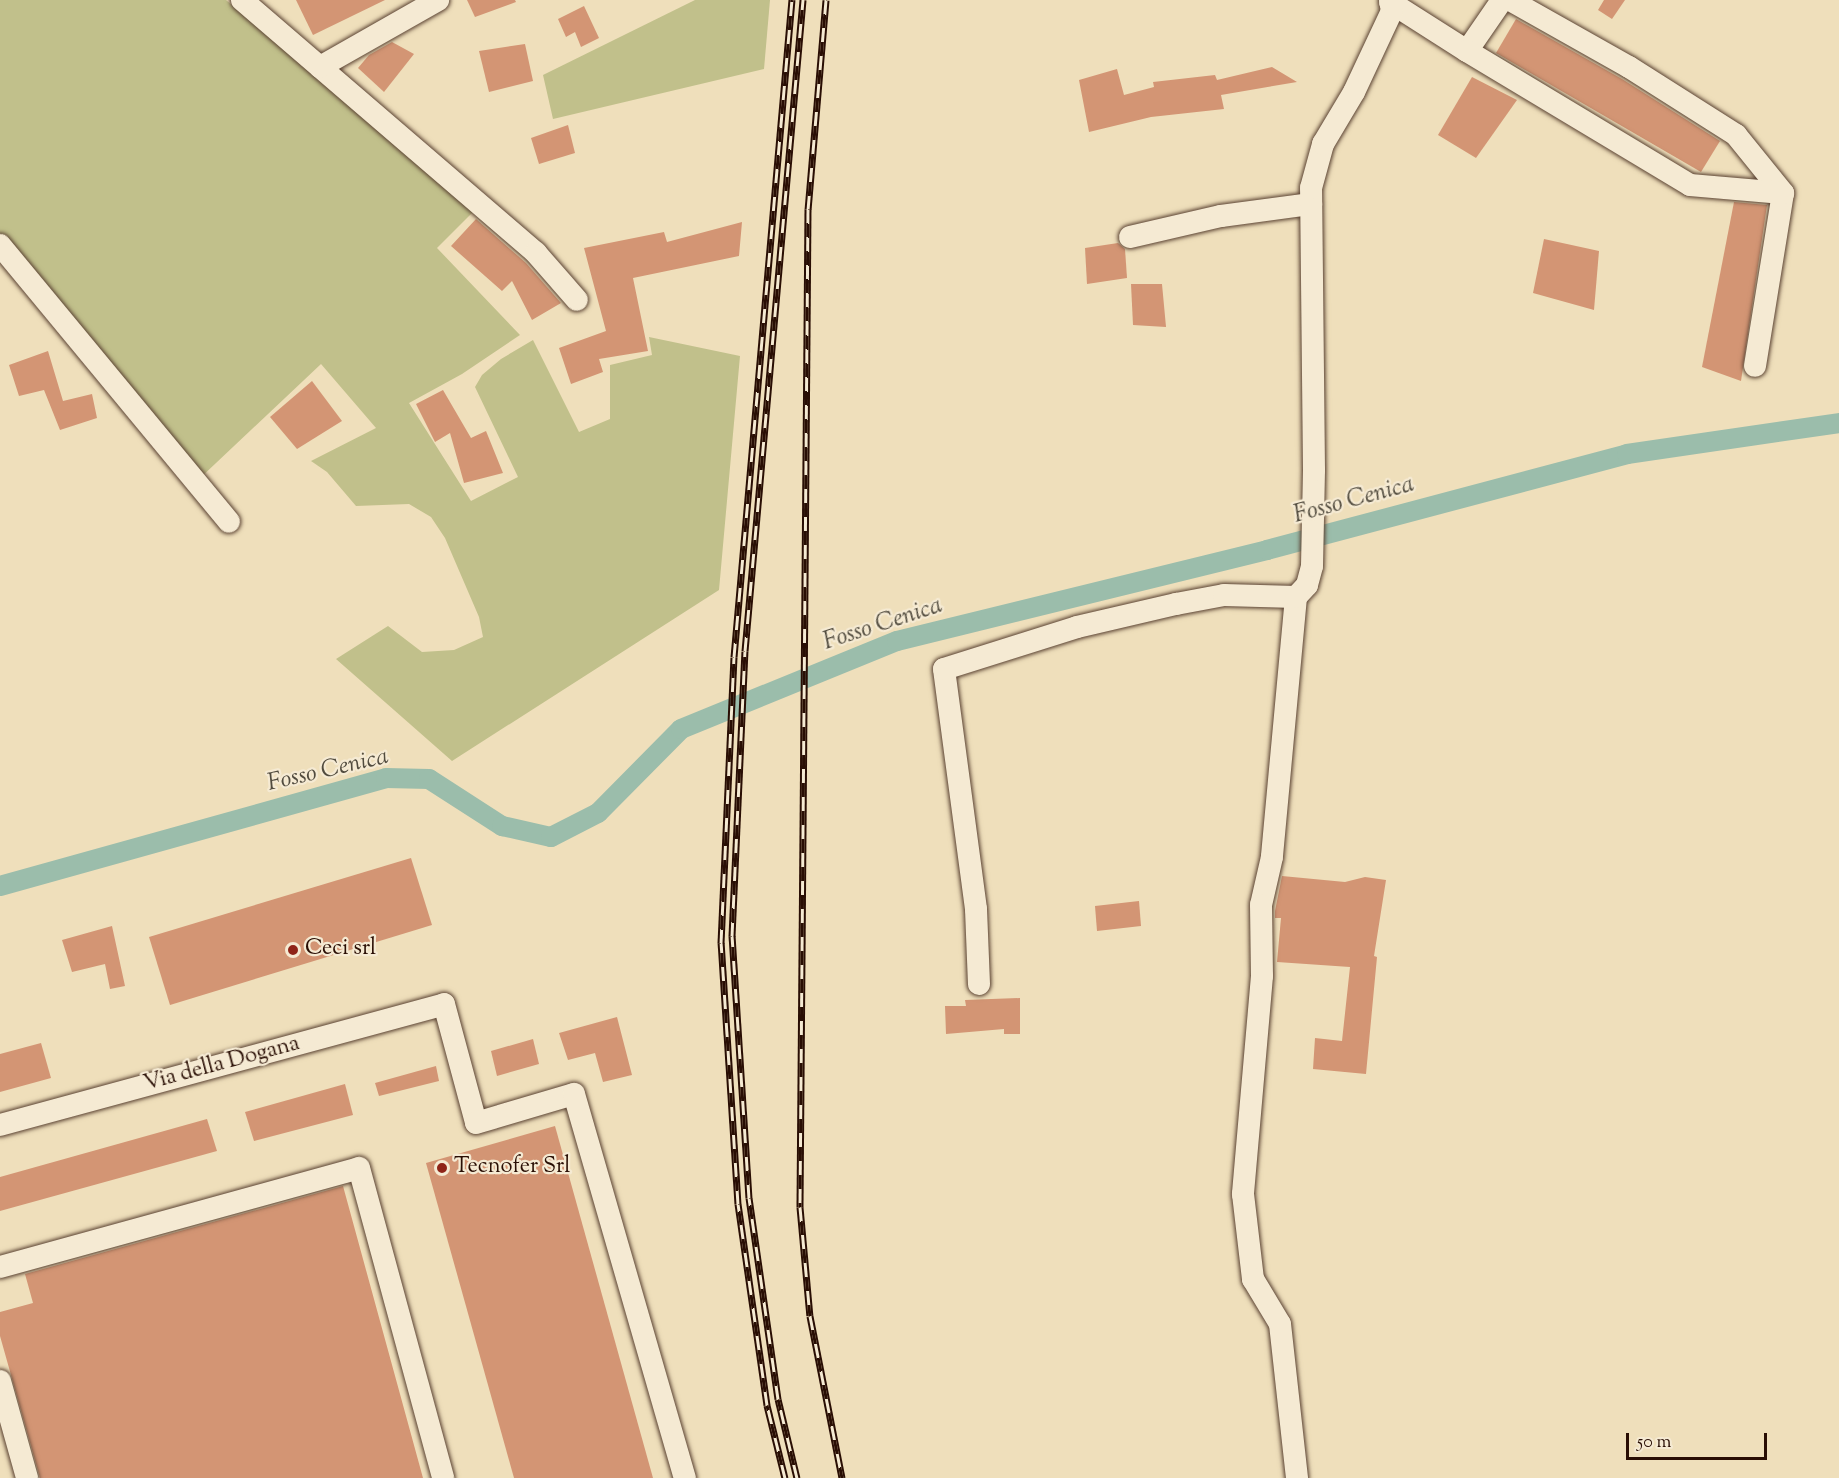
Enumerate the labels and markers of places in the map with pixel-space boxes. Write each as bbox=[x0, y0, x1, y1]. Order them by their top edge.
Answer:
place label: Ceci srl bbox=[305, 937, 376, 963]
marker: Ceci srl bbox=[286, 943, 300, 957]
place label: Tecnofer Srl bbox=[454, 1155, 570, 1181]
marker: Tecnofer Srl bbox=[435, 1161, 449, 1175]

